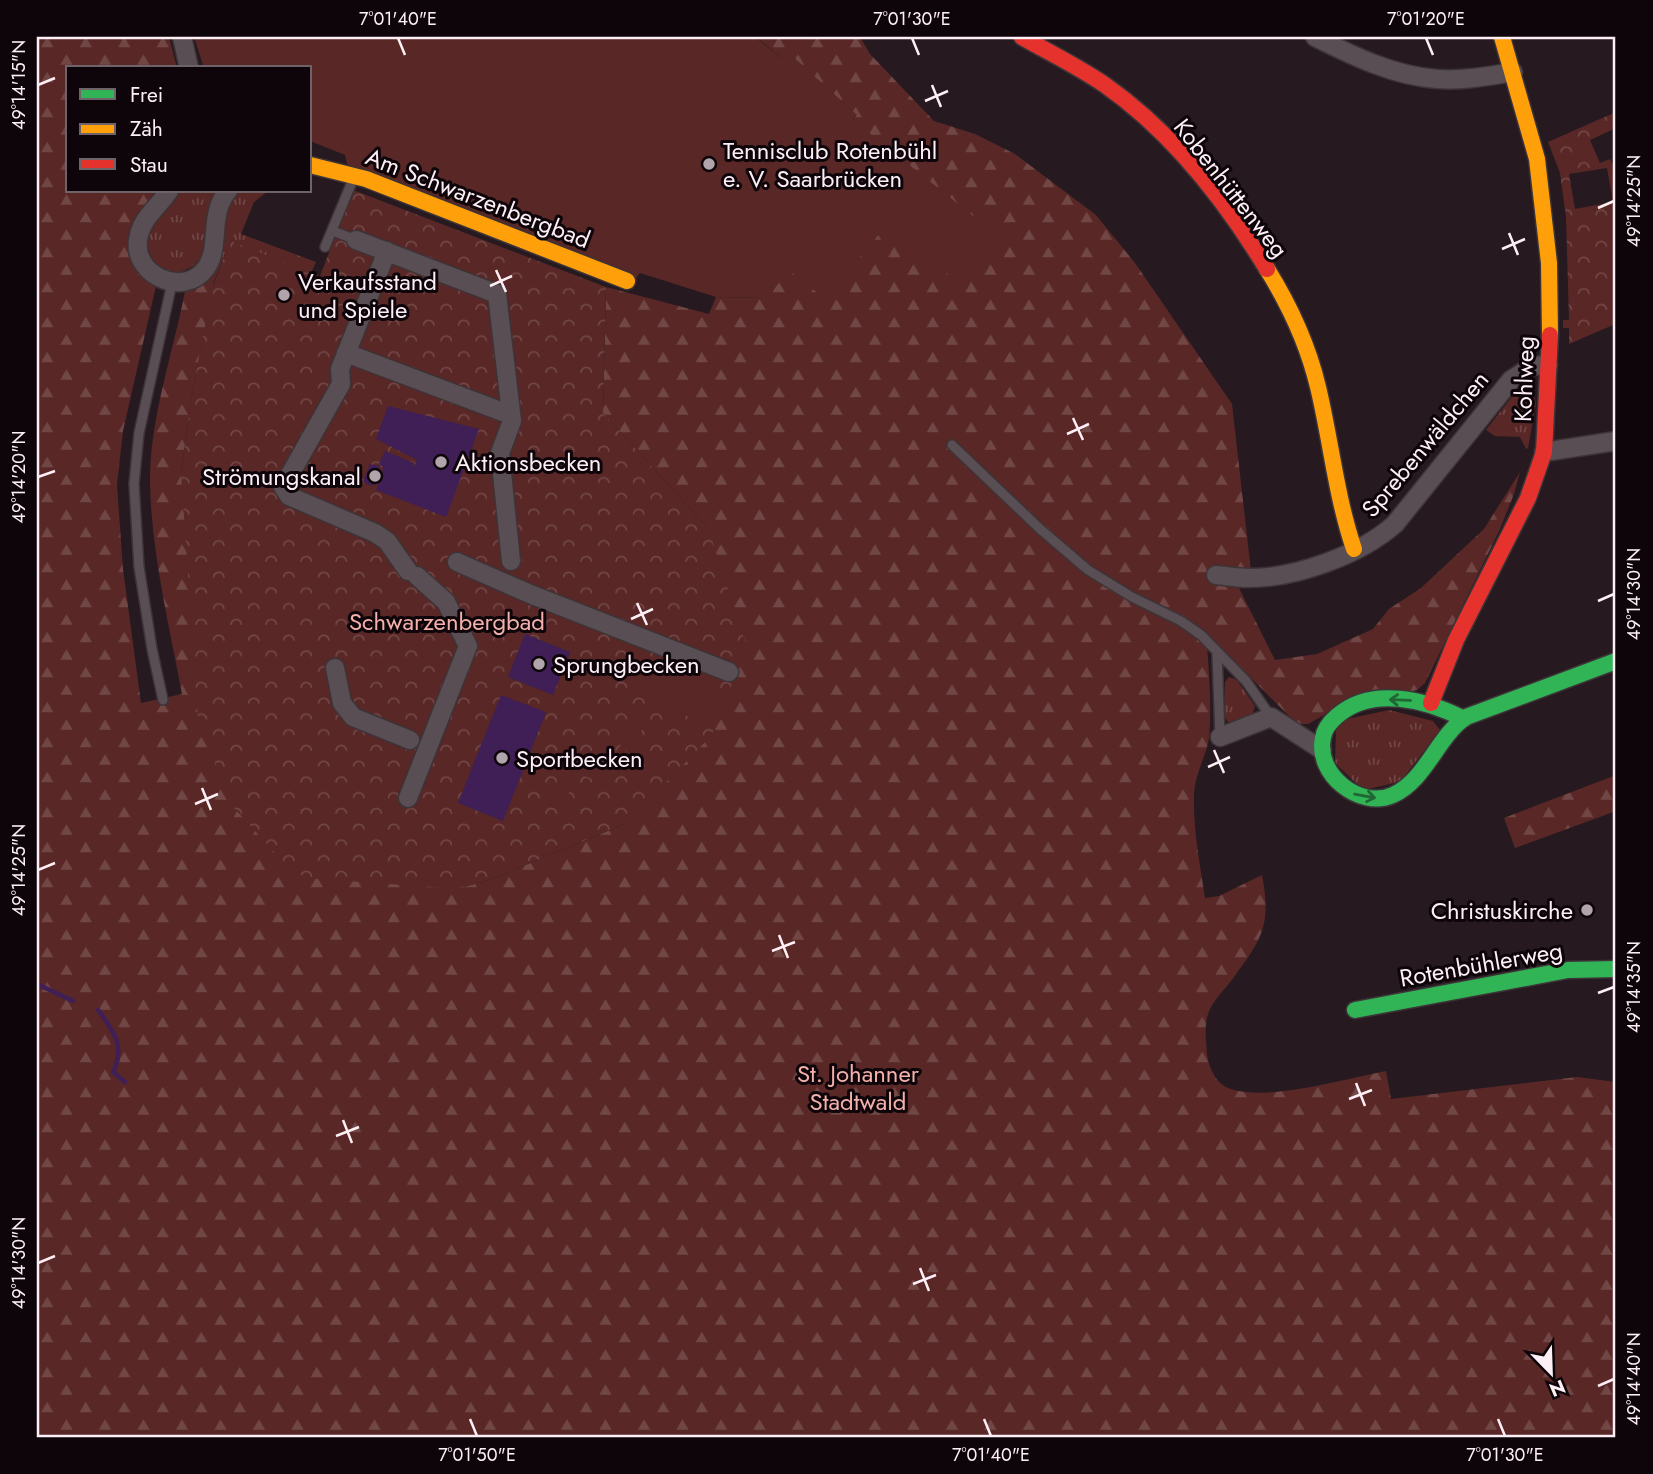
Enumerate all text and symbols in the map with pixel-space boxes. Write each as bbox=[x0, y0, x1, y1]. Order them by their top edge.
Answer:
text: 7°01'40"E bbox=[359, 6, 437, 32]
text: 7°01'30"E bbox=[873, 6, 951, 32]
text: 7°01'20"E bbox=[1387, 6, 1465, 32]
text: 49°14'15"N bbox=[6, 40, 32, 130]
legend bbox=[66, 66, 312, 192]
text: Frei bbox=[130, 80, 163, 110]
street label: Kobenhüttenweg bbox=[1165, 111, 1297, 265]
text: Zäh bbox=[130, 114, 163, 144]
place label: Tennisclub Rotenbühl e. V. Saarbrücken bbox=[723, 133, 937, 196]
street label: Am Schwarzenbergbad bbox=[361, 139, 595, 257]
text: Stau bbox=[130, 150, 168, 180]
text: 49°14'25"N bbox=[1621, 155, 1647, 247]
marker: Tennisclub Rotenbühl e. V. Saarbrücken bbox=[701, 156, 717, 172]
place label: Verkaufsstand und Spiele bbox=[298, 264, 437, 327]
marker: Verkaufsstand und Spiele bbox=[276, 287, 292, 303]
street label: Kohlweg bbox=[1505, 335, 1543, 423]
street label: Sprebenwäldchen bbox=[1353, 363, 1497, 525]
text: 49°14'20"N bbox=[6, 431, 32, 523]
place label: Aktionsbecken bbox=[455, 445, 601, 480]
marker: Aktionsbecken bbox=[433, 454, 449, 470]
place label: Strömungskanal bbox=[202, 459, 361, 494]
marker: Strömungskanal bbox=[367, 468, 383, 484]
text: 49°14'30"N bbox=[1621, 548, 1647, 640]
park label: Schwarzenbergbad bbox=[349, 604, 545, 639]
place label: Sprungbecken bbox=[553, 647, 700, 682]
marker: Sprungbecken bbox=[531, 656, 547, 672]
one-way arrow bbox=[1389, 694, 1412, 707]
place label: Sportbecken bbox=[516, 741, 643, 776]
marker: Sportbecken bbox=[494, 750, 510, 766]
one-way arrow bbox=[1353, 790, 1376, 803]
text: 49°14'25"N bbox=[6, 824, 32, 916]
place label: Christuskirche bbox=[1431, 893, 1573, 928]
marker: Christuskirche bbox=[1579, 902, 1595, 918]
street label: Rotenbühlerweg bbox=[1397, 932, 1565, 996]
text: 49°14'35"N bbox=[1621, 941, 1647, 1033]
park label: St. Johanner Stadtwald bbox=[797, 1056, 920, 1119]
text: 49°14'30"N bbox=[6, 1217, 32, 1309]
text: 49°14'40"N bbox=[1621, 1332, 1647, 1426]
north arrow bbox=[1516, 1338, 1586, 1408]
text: N bbox=[1545, 1373, 1570, 1404]
text: 7°01'50"E bbox=[438, 1442, 516, 1468]
text: 7°01'40"E bbox=[952, 1442, 1030, 1468]
text: 7°01'30"E bbox=[1466, 1442, 1544, 1468]

